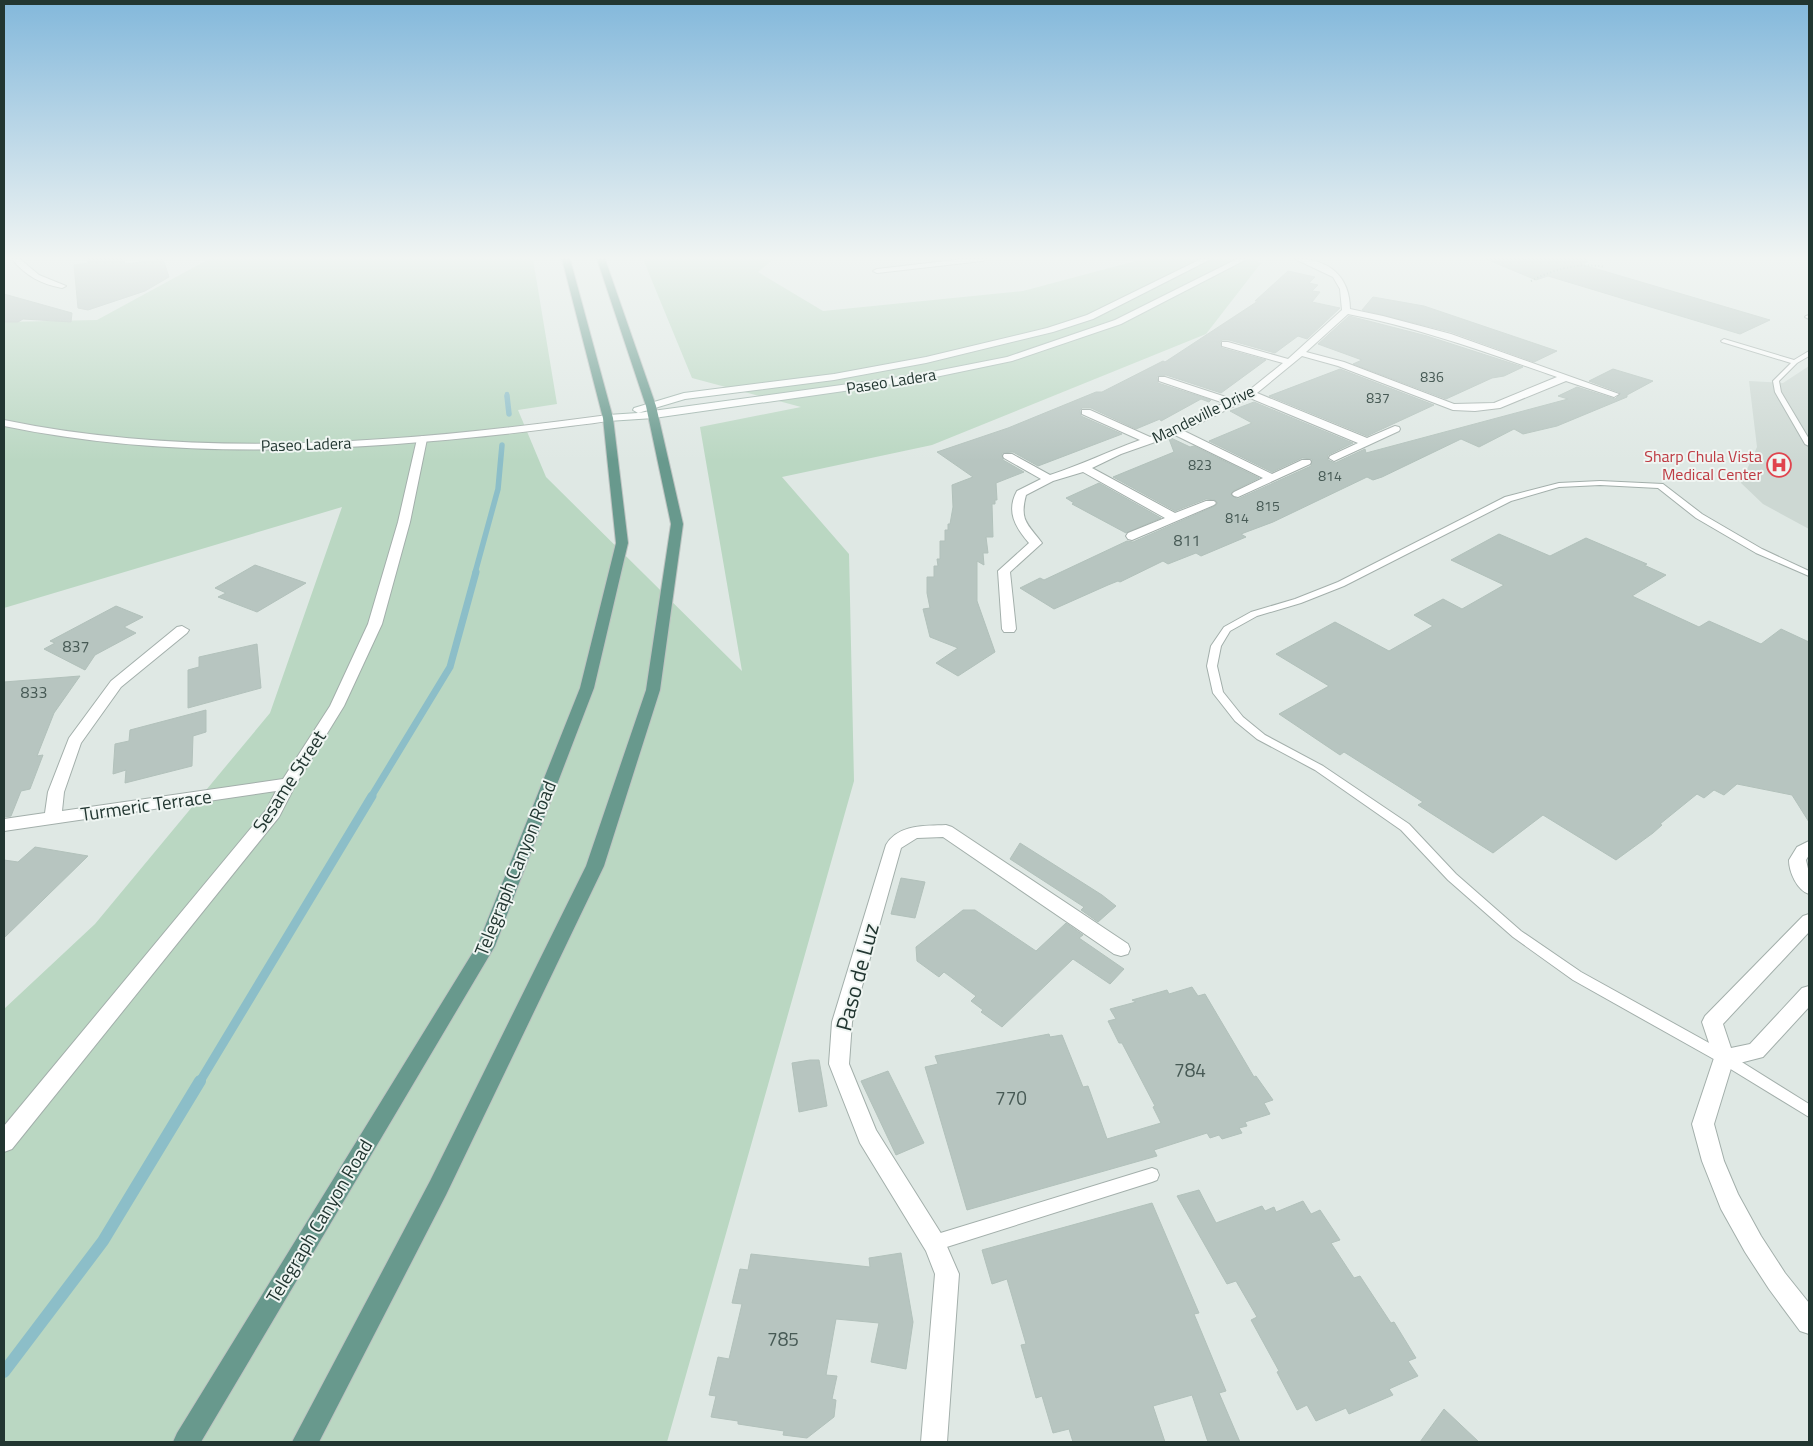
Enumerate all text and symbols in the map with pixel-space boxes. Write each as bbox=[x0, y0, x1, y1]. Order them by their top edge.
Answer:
street label: Paseo Ladera bbox=[844, 362, 938, 400]
house number: 836 bbox=[1420, 366, 1444, 387]
street label: Mandeville Drive bbox=[1148, 379, 1258, 449]
house number: 837 bbox=[1366, 387, 1390, 408]
street label: Paseo Ladera bbox=[260, 430, 352, 458]
place label: Sharp Chula Vista Medical Center bbox=[1644, 444, 1762, 486]
hospital icon: Sharp Chula Vista Medical Center bbox=[1766, 452, 1792, 478]
house number: 823 bbox=[1188, 454, 1212, 475]
house number: 814 bbox=[1318, 465, 1342, 486]
house number: 815 bbox=[1256, 495, 1280, 516]
house number: 814 bbox=[1225, 507, 1249, 528]
house number: 811 bbox=[1174, 528, 1200, 552]
house number: 837 bbox=[63, 634, 89, 658]
house number: 833 bbox=[21, 680, 47, 704]
street label: Sesame Street bbox=[245, 724, 333, 838]
street label: Telegraph Canyon Road bbox=[466, 776, 563, 960]
street label: Turmeric Terrace bbox=[79, 781, 213, 828]
street label: Paso de Luz bbox=[826, 919, 888, 1035]
house number: 784 bbox=[1174, 1055, 1206, 1084]
house number: 770 bbox=[995, 1083, 1027, 1112]
street label: Telegraph Canyon Road bbox=[258, 1133, 379, 1308]
house number: 785 bbox=[767, 1324, 799, 1353]

